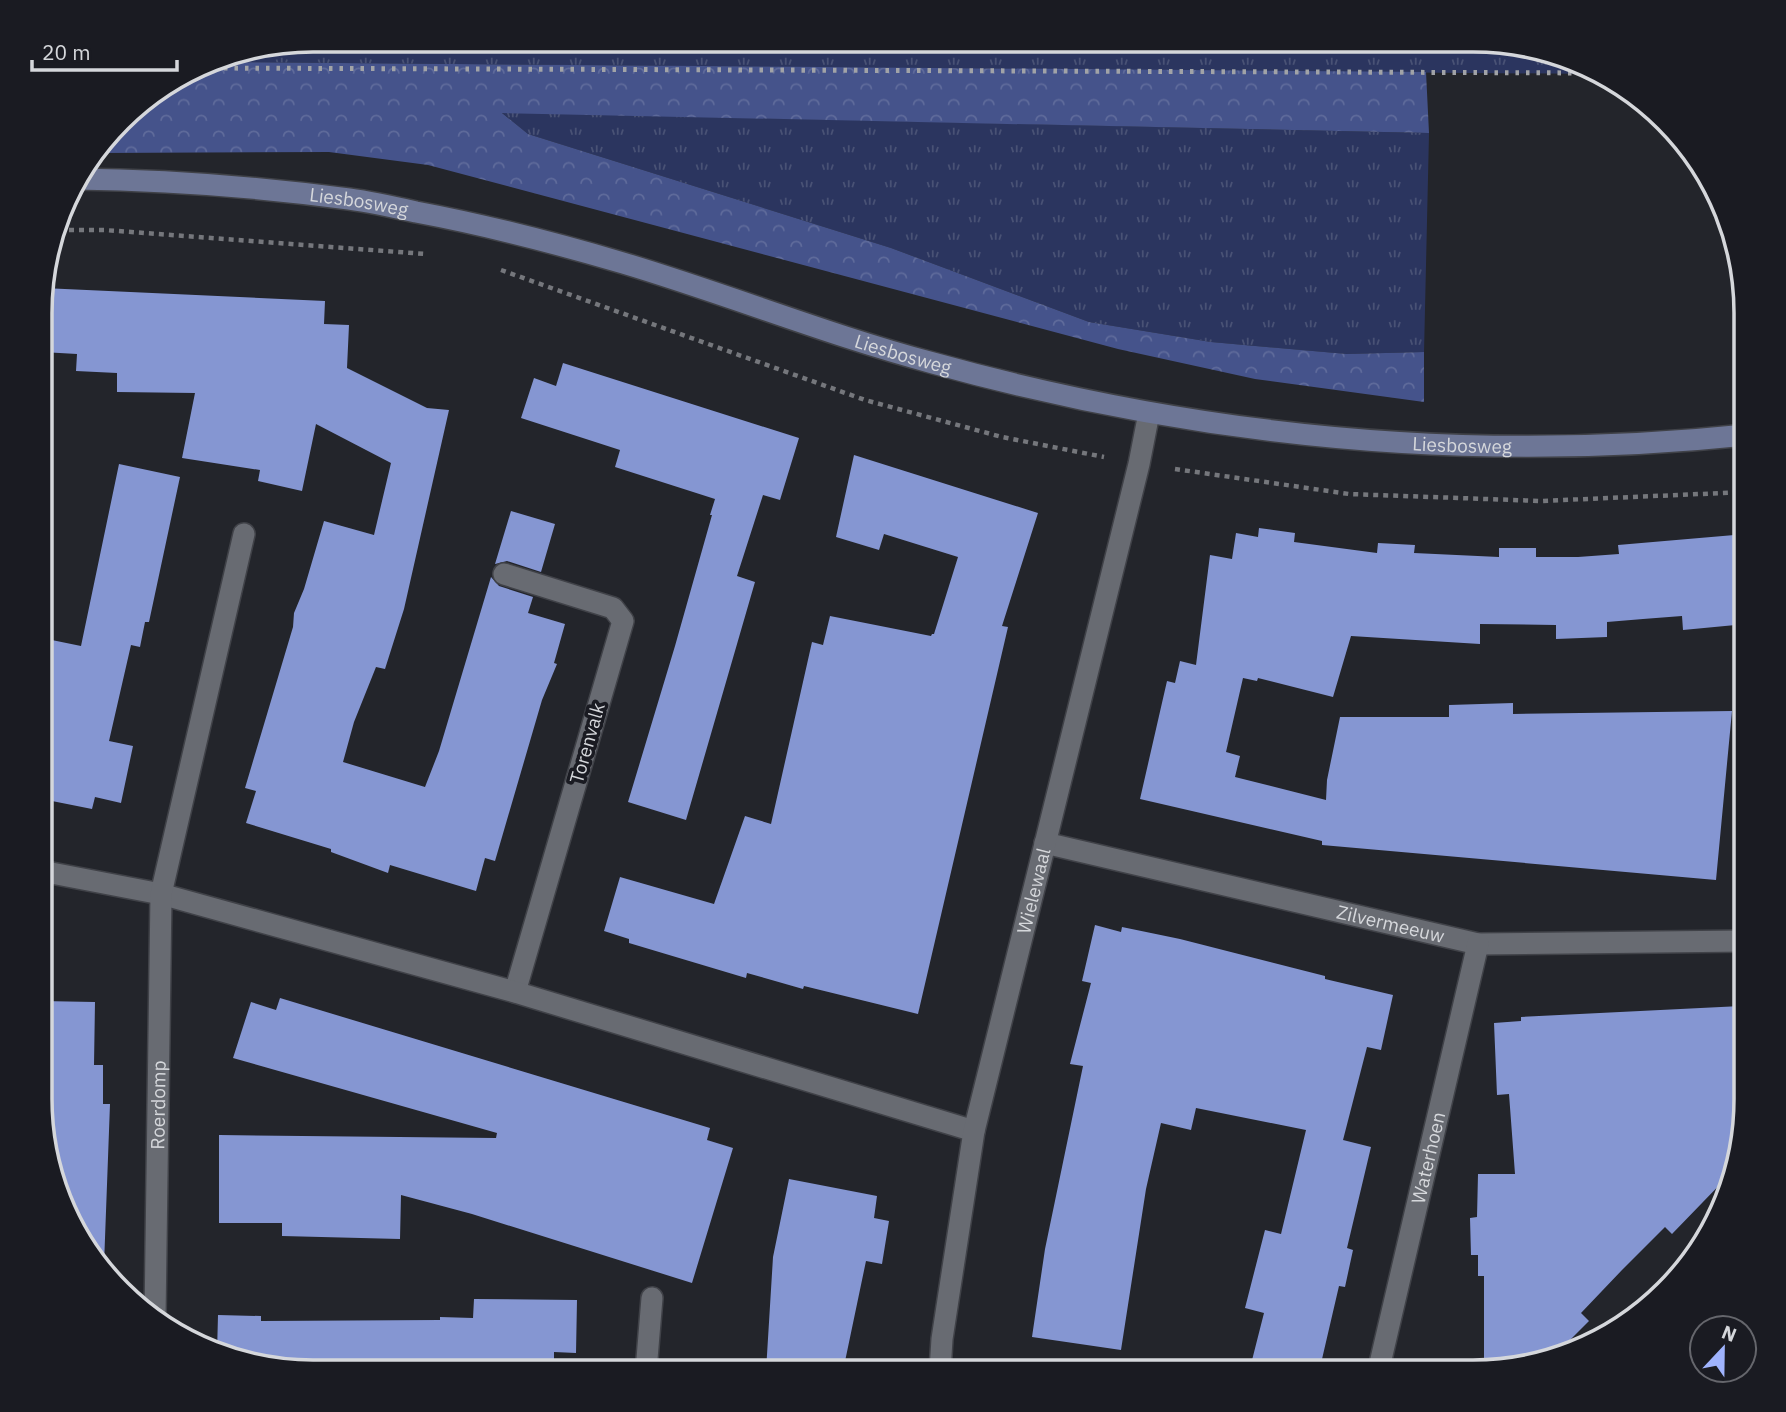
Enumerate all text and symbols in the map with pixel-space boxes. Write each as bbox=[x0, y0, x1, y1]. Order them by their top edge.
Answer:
scale bar bbox=[32, 28, 177, 72]
text: 20 m bbox=[42, 38, 91, 66]
street label: Liesbosweg bbox=[308, 182, 411, 222]
street label: Liesbosweg bbox=[852, 329, 954, 380]
street label: Liesbosweg bbox=[1412, 431, 1512, 458]
street label: Torenvalk bbox=[564, 700, 610, 786]
street label: Wielewaal bbox=[1011, 845, 1056, 936]
street label: Zilvermeeuw bbox=[1334, 899, 1447, 948]
street label: Roerdomp bbox=[145, 1060, 171, 1150]
street label: Waterhoen bbox=[1406, 1109, 1450, 1206]
north arrow bbox=[1688, 1314, 1758, 1384]
text: N bbox=[1718, 1320, 1740, 1347]

